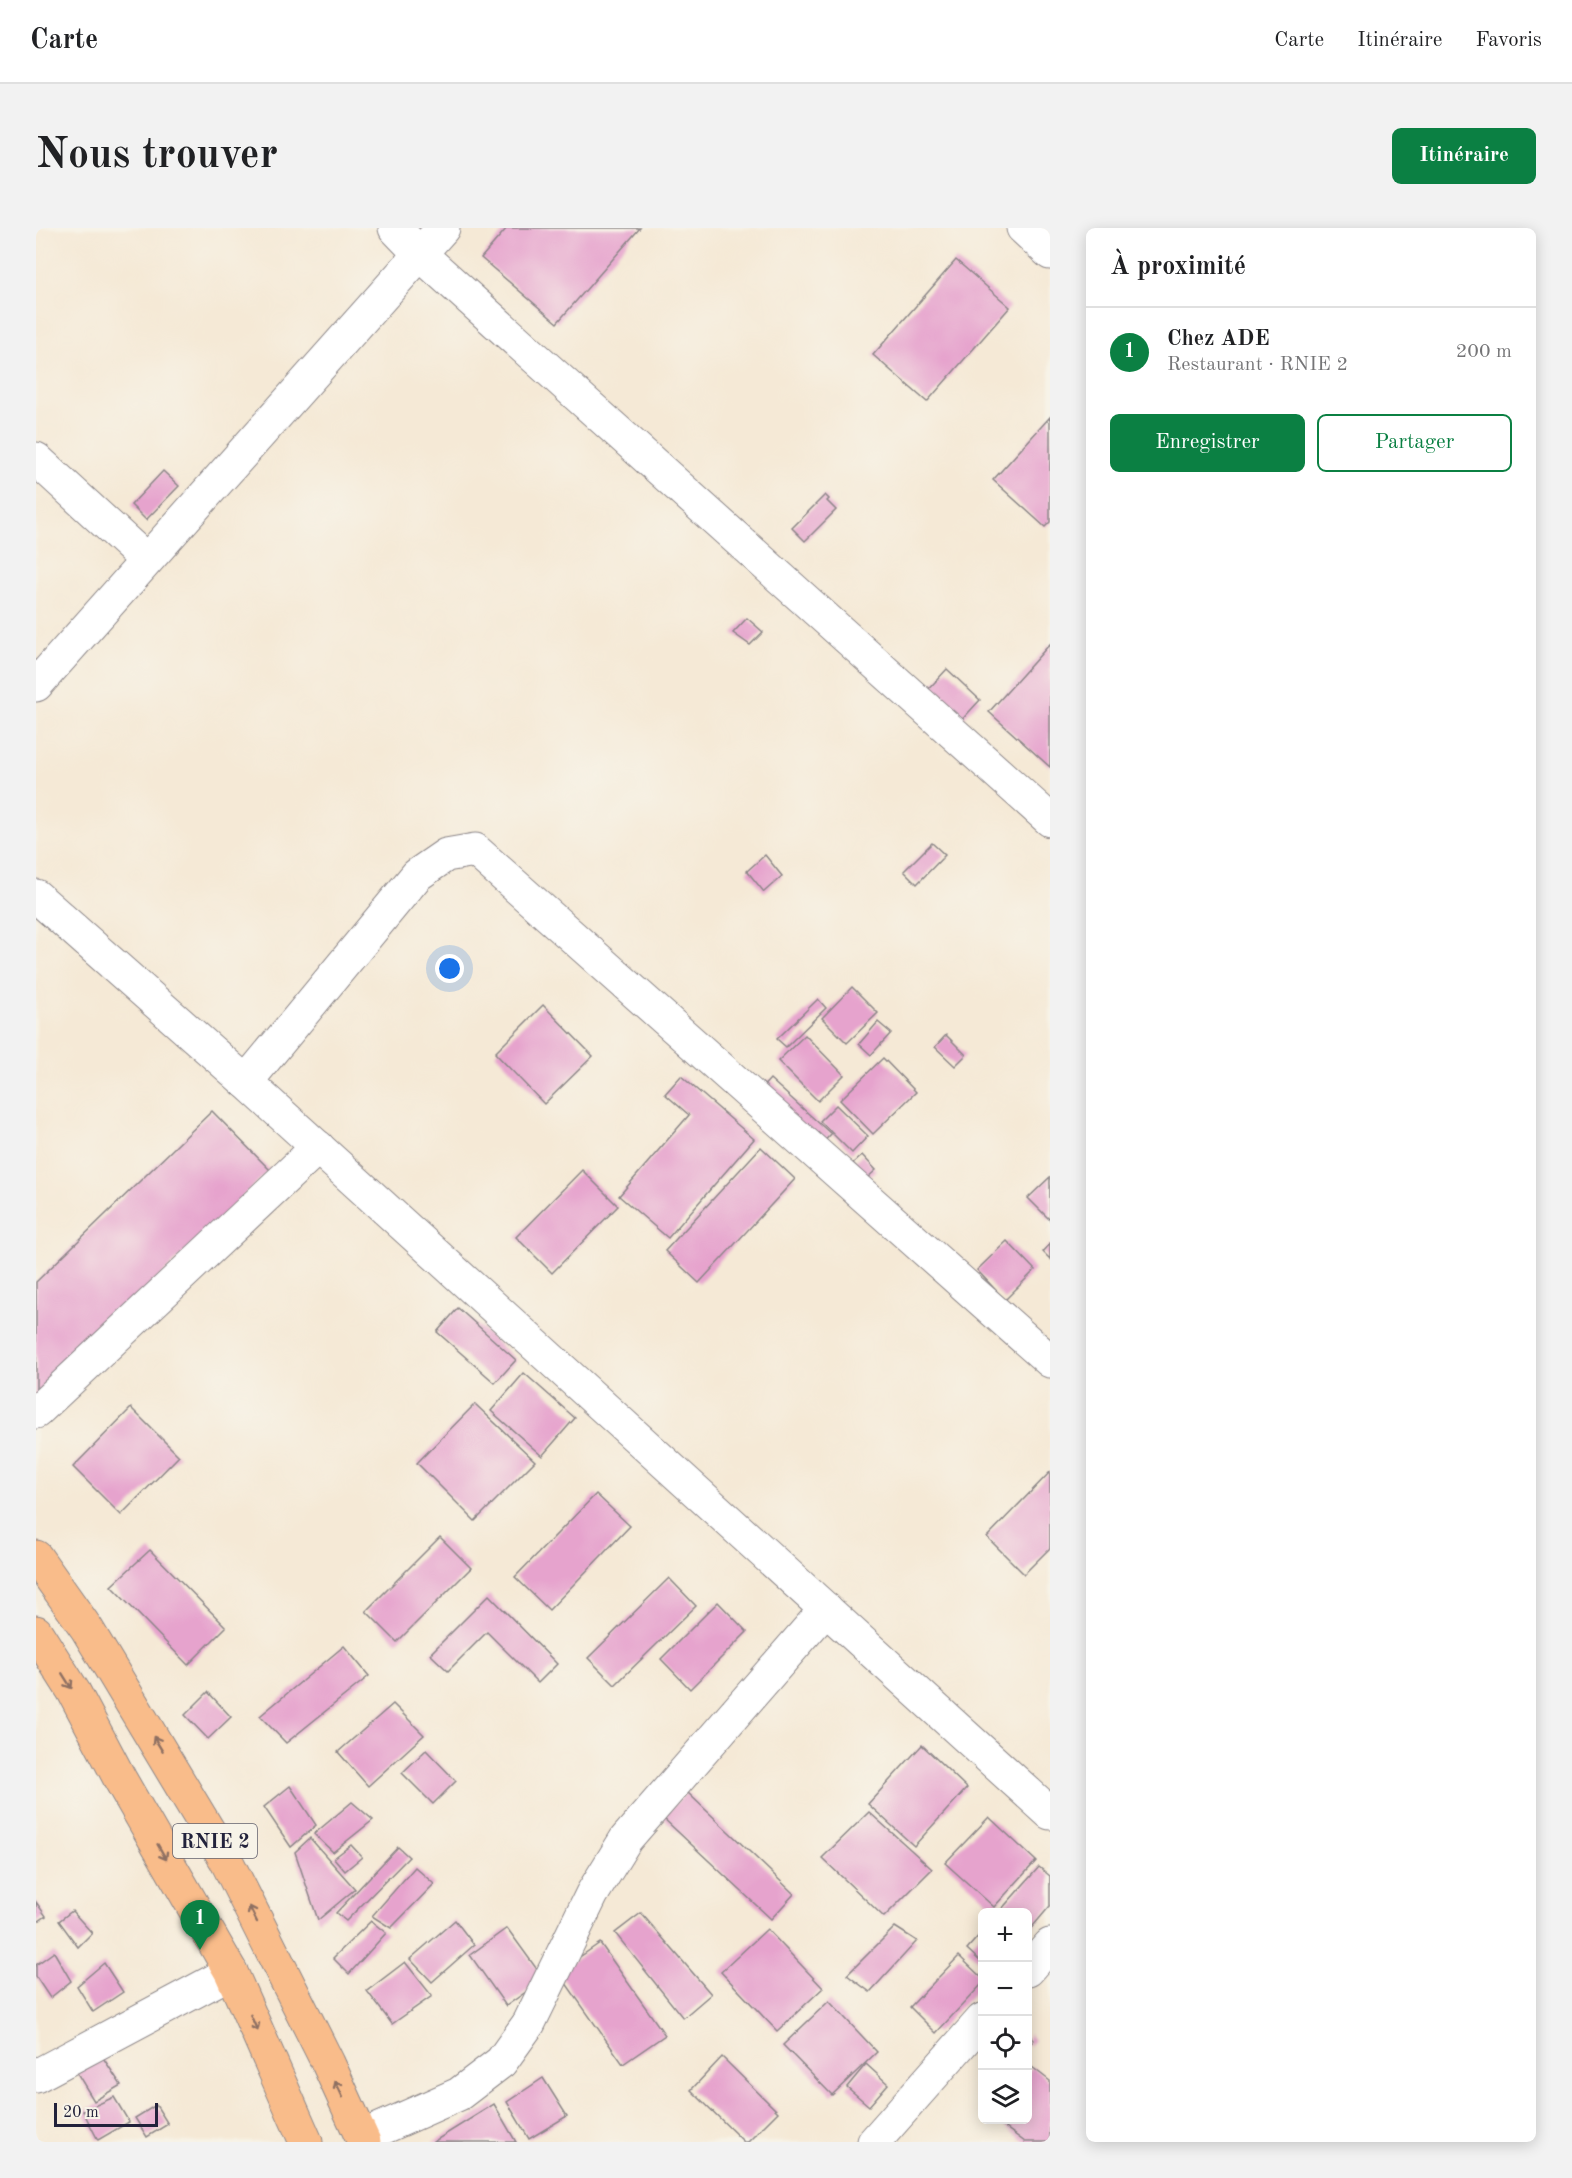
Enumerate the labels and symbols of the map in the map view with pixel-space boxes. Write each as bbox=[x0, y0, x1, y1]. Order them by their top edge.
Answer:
your location bbox=[435, 954, 464, 983]
one-way arrow bbox=[61, 1672, 73, 1689]
one-way arrow bbox=[151, 1736, 163, 1753]
road number: RNIE 2 bbox=[173, 1824, 257, 1858]
one-way arrow bbox=[156, 1843, 168, 1860]
pin: 1 bbox=[180, 1900, 220, 1950]
one-way arrow bbox=[247, 1906, 259, 1923]
one-way arrow bbox=[249, 2014, 260, 2032]
one-way arrow bbox=[333, 2080, 345, 2098]
scale bar bbox=[54, 2100, 158, 2128]

